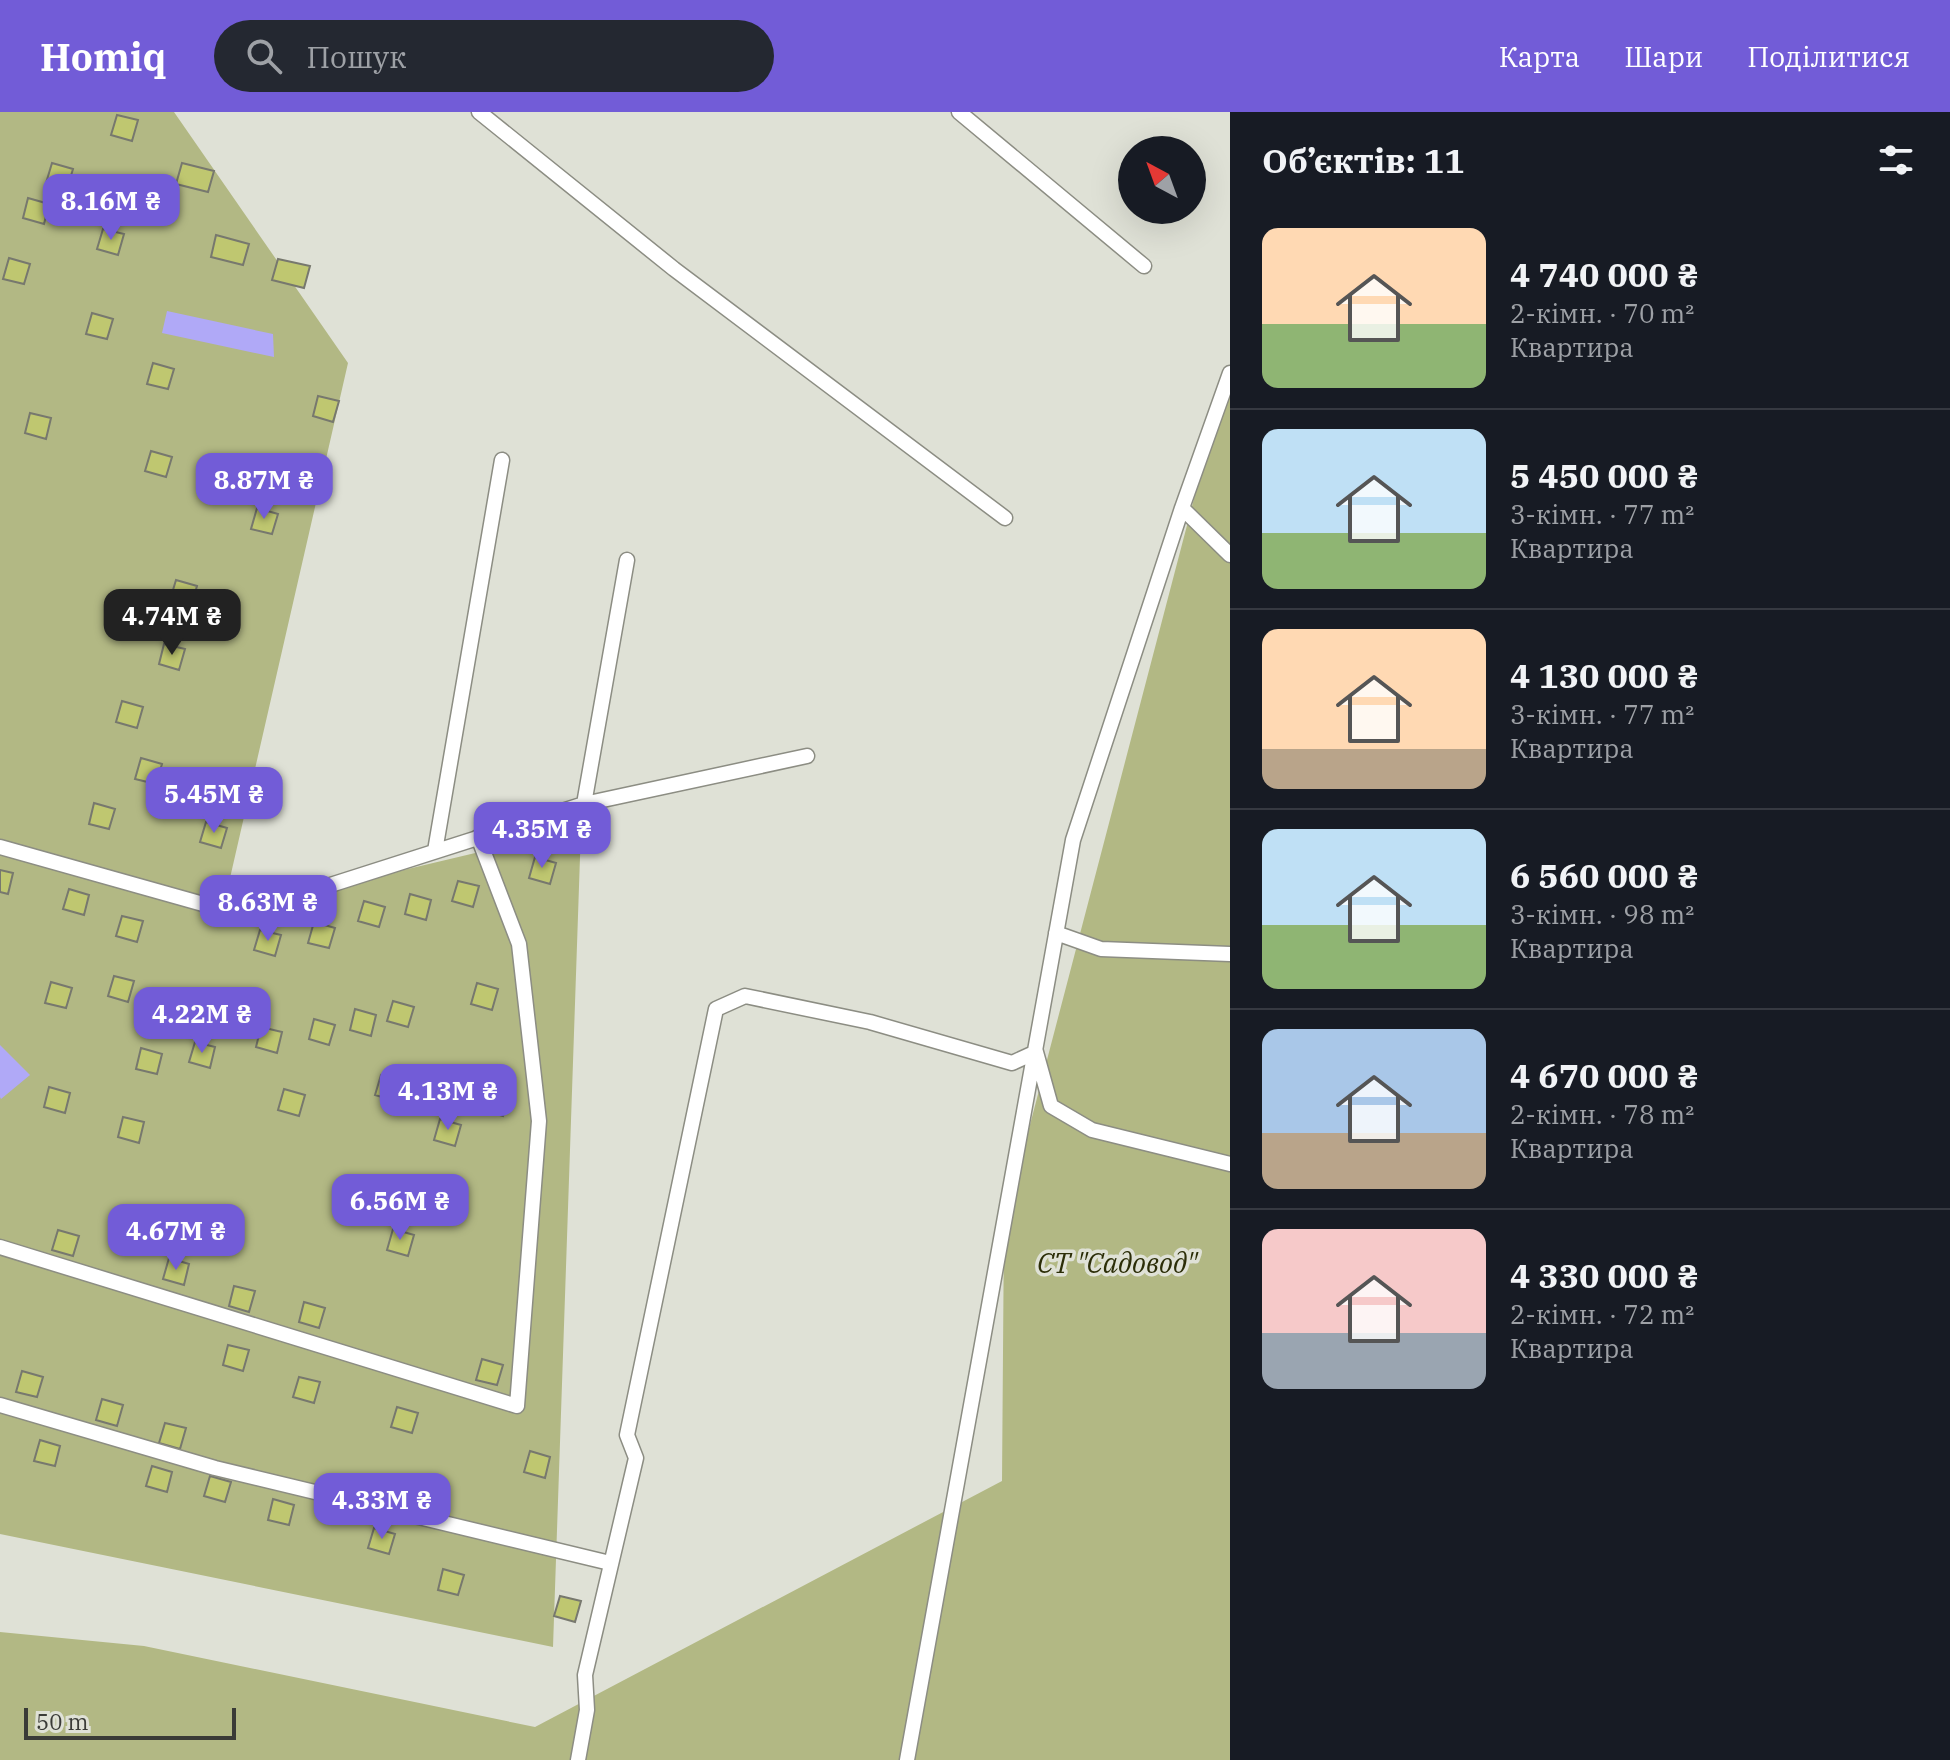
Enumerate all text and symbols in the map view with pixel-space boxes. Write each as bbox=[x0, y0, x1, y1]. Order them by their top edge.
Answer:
search box bbox=[214, 20, 774, 92]
text: Homiq bbox=[40, 32, 166, 81]
icon: search bbox=[242, 34, 286, 78]
text: Пошук bbox=[306, 37, 406, 76]
text: Карта bbox=[1499, 38, 1580, 75]
text: Шари bbox=[1624, 38, 1703, 75]
text: Поділитися bbox=[1747, 38, 1910, 75]
north arrow bbox=[1118, 136, 1206, 224]
map controls bbox=[1118, 136, 1206, 224]
text: Об’єктів: 11 bbox=[1262, 138, 1465, 182]
icon: filters bbox=[1874, 138, 1918, 182]
pin: 8.16M ₴ bbox=[37, 174, 185, 242]
text: 8.16M ₴ bbox=[61, 183, 161, 217]
text: 4 740 000 ₴ bbox=[1510, 252, 1699, 296]
icon: home bbox=[1326, 260, 1422, 356]
text: 2-кімн. · 70 m² bbox=[1510, 296, 1694, 330]
text: Квартира bbox=[1510, 330, 1634, 364]
pin: 8.87M ₴ bbox=[190, 453, 338, 521]
text: 5 450 000 ₴ bbox=[1510, 453, 1699, 497]
icon: home bbox=[1326, 461, 1422, 557]
text: 8.87M ₴ bbox=[214, 462, 314, 496]
text: 3-кімн. · 77 m² bbox=[1510, 497, 1694, 531]
text: Квартира bbox=[1510, 531, 1634, 565]
pin: 4.74M ₴ bbox=[98, 589, 246, 657]
text: 4.74M ₴ bbox=[122, 598, 222, 632]
text: 4 130 000 ₴ bbox=[1510, 653, 1699, 697]
icon: home bbox=[1326, 661, 1422, 757]
text: 3-кімн. · 77 m² bbox=[1510, 697, 1694, 731]
text: Квартира bbox=[1510, 731, 1634, 765]
pin: 5.45M ₴ bbox=[140, 767, 288, 835]
text: 5.45M ₴ bbox=[164, 776, 264, 810]
pin: 4.35M ₴ bbox=[468, 802, 616, 870]
text: 4.35M ₴ bbox=[492, 811, 592, 845]
text: 6 560 000 ₴ bbox=[1510, 853, 1699, 897]
icon: home bbox=[1326, 861, 1422, 957]
pin: 8.63M ₴ bbox=[194, 875, 342, 943]
text: 8.63M ₴ bbox=[218, 884, 318, 918]
text: 3-кімн. · 98 m² bbox=[1510, 897, 1694, 931]
text: Квартира bbox=[1510, 931, 1634, 965]
pin: 4.22M ₴ bbox=[128, 987, 276, 1055]
text: 4.22M ₴ bbox=[152, 996, 252, 1030]
text: 4 670 000 ₴ bbox=[1510, 1053, 1699, 1097]
icon: home bbox=[1326, 1061, 1422, 1157]
pin: 4.13M ₴ bbox=[374, 1064, 522, 1132]
text: 4.13M ₴ bbox=[398, 1073, 498, 1107]
text: 2-кімн. · 78 m² bbox=[1510, 1097, 1694, 1131]
text: Квартира bbox=[1510, 1131, 1634, 1165]
pin: 6.56M ₴ bbox=[326, 1174, 474, 1242]
text: 6.56M ₴ bbox=[350, 1183, 450, 1217]
pin: 4.67M ₴ bbox=[102, 1204, 250, 1272]
text: 4.67M ₴ bbox=[126, 1213, 226, 1247]
park label: СТ "Садовод" bbox=[1037, 1244, 1199, 1281]
text: 4 330 000 ₴ bbox=[1510, 1253, 1699, 1297]
icon: home bbox=[1326, 1261, 1422, 1357]
text: 2-кімн. · 72 m² bbox=[1510, 1297, 1694, 1331]
text: Квартира bbox=[1510, 1331, 1634, 1365]
pin: 4.33M ₴ bbox=[308, 1473, 456, 1541]
text: 4.33M ₴ bbox=[332, 1482, 432, 1516]
scale bar bbox=[24, 1704, 236, 1740]
text: 50 m bbox=[36, 1707, 88, 1736]

